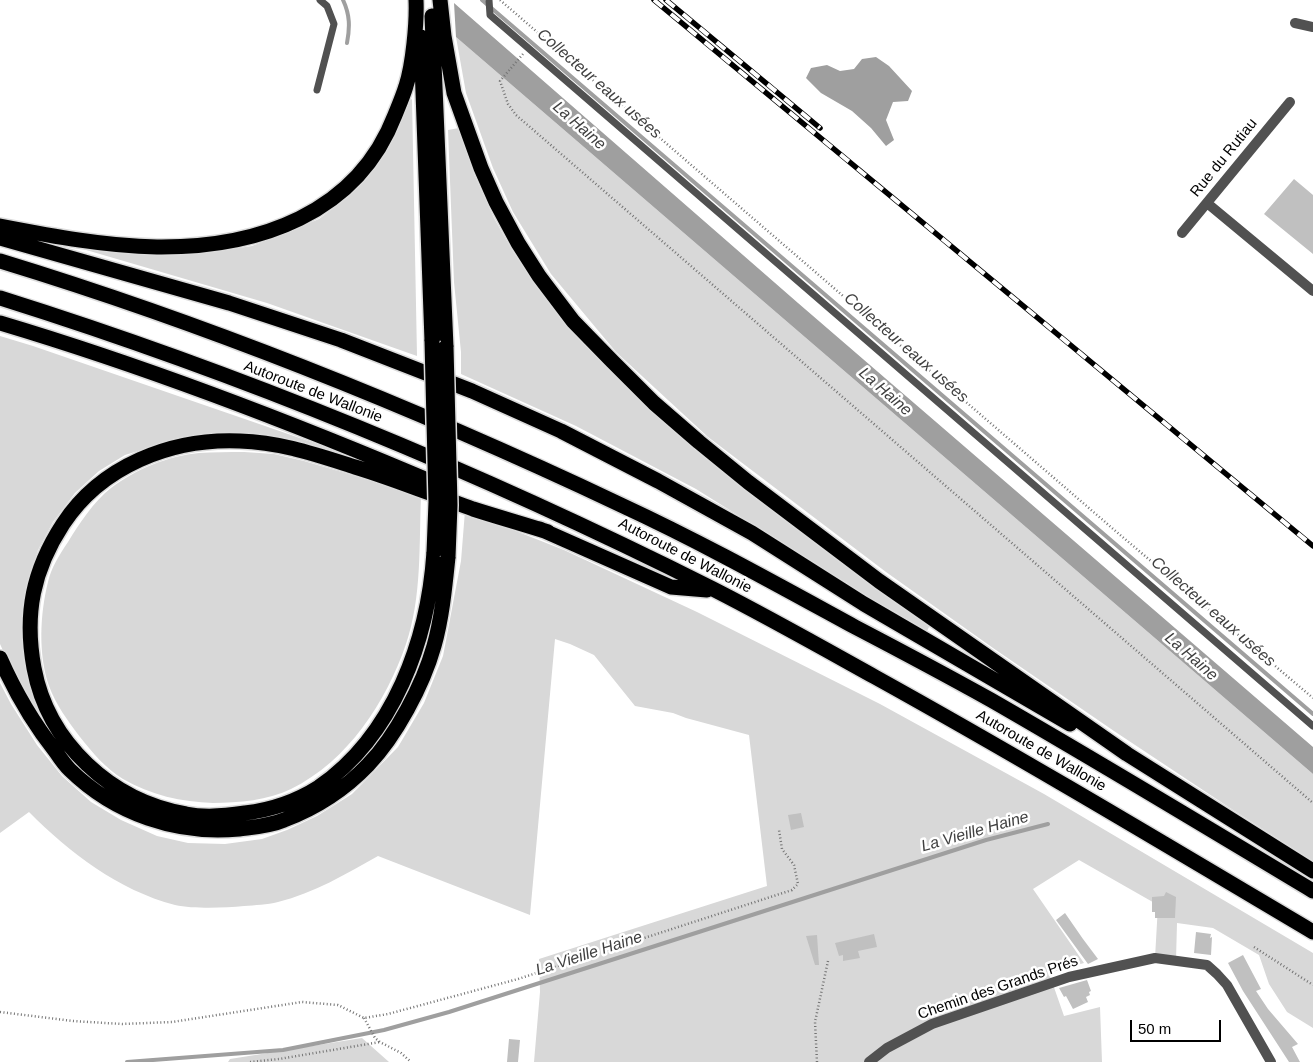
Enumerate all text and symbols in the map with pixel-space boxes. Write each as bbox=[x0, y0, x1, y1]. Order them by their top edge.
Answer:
water label: Collecteur eaux usées bbox=[533, 25, 665, 143]
water label: La Haine bbox=[549, 98, 609, 154]
street label: Rue du Rutiau bbox=[1187, 115, 1261, 201]
water label: Collecteur eaux usées bbox=[840, 289, 972, 407]
street label: Autoroute de Wallonie bbox=[241, 357, 385, 427]
water label: La Haine bbox=[855, 364, 915, 420]
street label: Autoroute de Wallonie bbox=[615, 515, 755, 597]
water label: Collecteur eaux usées bbox=[1147, 553, 1279, 671]
water label: La Haine bbox=[1161, 629, 1221, 685]
street label: Autoroute de Wallonie bbox=[973, 706, 1109, 796]
water label: La Vieille Haine bbox=[919, 807, 1031, 857]
water label: La Vieille Haine bbox=[533, 928, 645, 980]
street label: Chemin des Grands Prés bbox=[915, 952, 1081, 1024]
scale bar bbox=[1133, 1010, 1224, 1042]
text: 50 m bbox=[1138, 1020, 1171, 1037]

